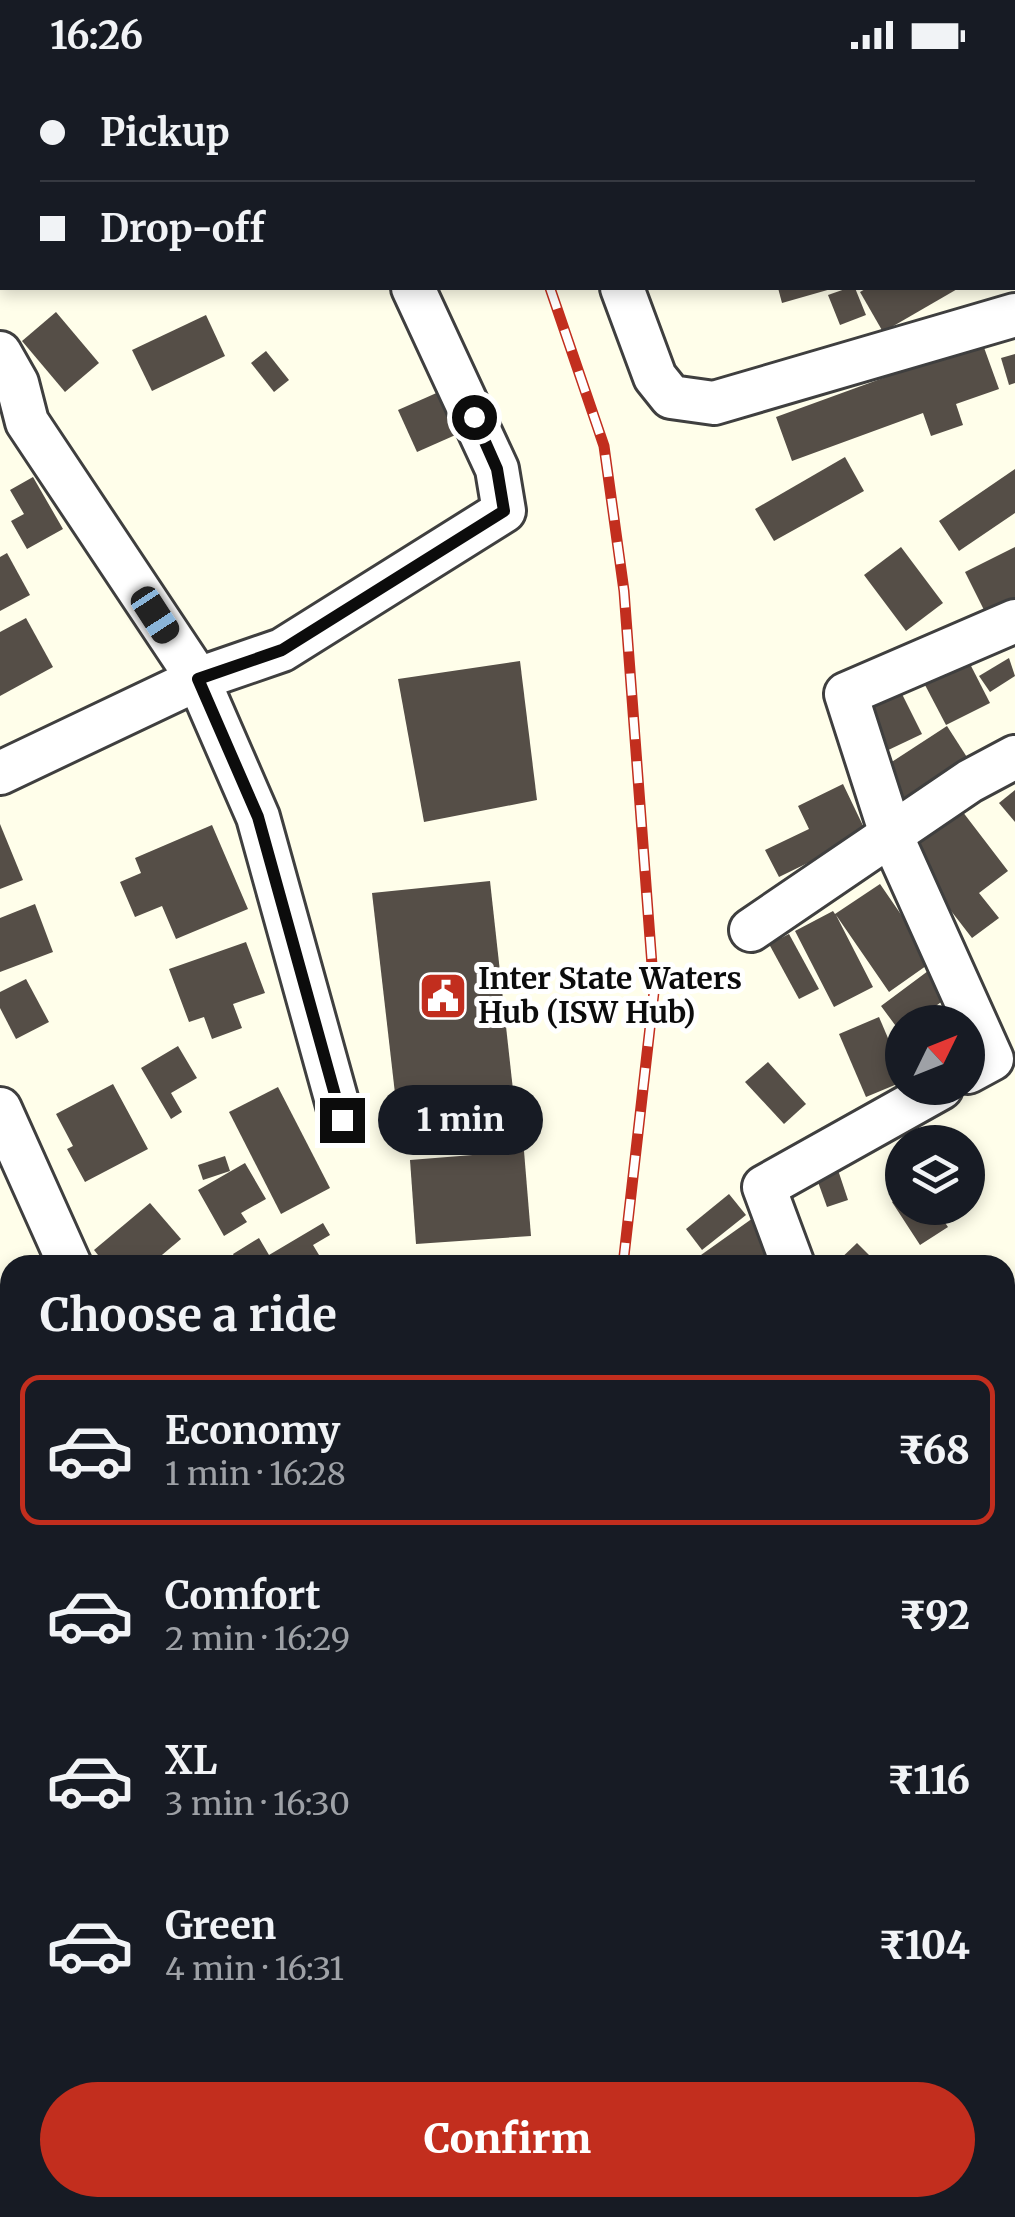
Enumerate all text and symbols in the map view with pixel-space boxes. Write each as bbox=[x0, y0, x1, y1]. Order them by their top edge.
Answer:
text: 16:26 bbox=[50, 12, 143, 59]
text: Pickup bbox=[100, 109, 230, 156]
text: Drop-off bbox=[100, 205, 265, 252]
route start bbox=[452, 395, 497, 440]
car bbox=[126, 582, 184, 648]
place label: Inter State Waters Hub (ISW Hub) bbox=[478, 959, 742, 1031]
public building icon: Inter State Waters Hub (ISW Hub) bbox=[417, 970, 469, 1022]
north arrow bbox=[885, 1005, 985, 1105]
map controls bbox=[885, 1005, 985, 1225]
callout: 1 min bbox=[377, 1085, 542, 1155]
route end bbox=[320, 1098, 365, 1143]
text: 1 min bbox=[417, 1100, 504, 1140]
button: layers bbox=[885, 1125, 985, 1225]
text: Choose a ride bbox=[40, 1287, 337, 1343]
icon: car bbox=[45, 1405, 135, 1495]
text: Economy bbox=[165, 1407, 340, 1454]
text: ₹68 bbox=[898, 1427, 970, 1474]
text: 1 min · 16:28 bbox=[165, 1454, 346, 1494]
icon: car bbox=[45, 1570, 135, 1660]
text: Comfort bbox=[165, 1572, 321, 1619]
text: ₹92 bbox=[899, 1592, 970, 1639]
text: 2 min · 16:29 bbox=[165, 1619, 350, 1659]
icon: car bbox=[45, 1735, 135, 1825]
text: XL bbox=[165, 1737, 217, 1784]
text: ₹116 bbox=[887, 1757, 970, 1804]
text: 3 min · 16:30 bbox=[165, 1784, 350, 1824]
icon: car bbox=[45, 1900, 135, 1990]
text: Green bbox=[165, 1902, 276, 1949]
text: ₹104 bbox=[878, 1922, 970, 1969]
text: 4 min · 16:31 bbox=[165, 1949, 344, 1989]
button: Confirm bbox=[40, 2082, 975, 2197]

